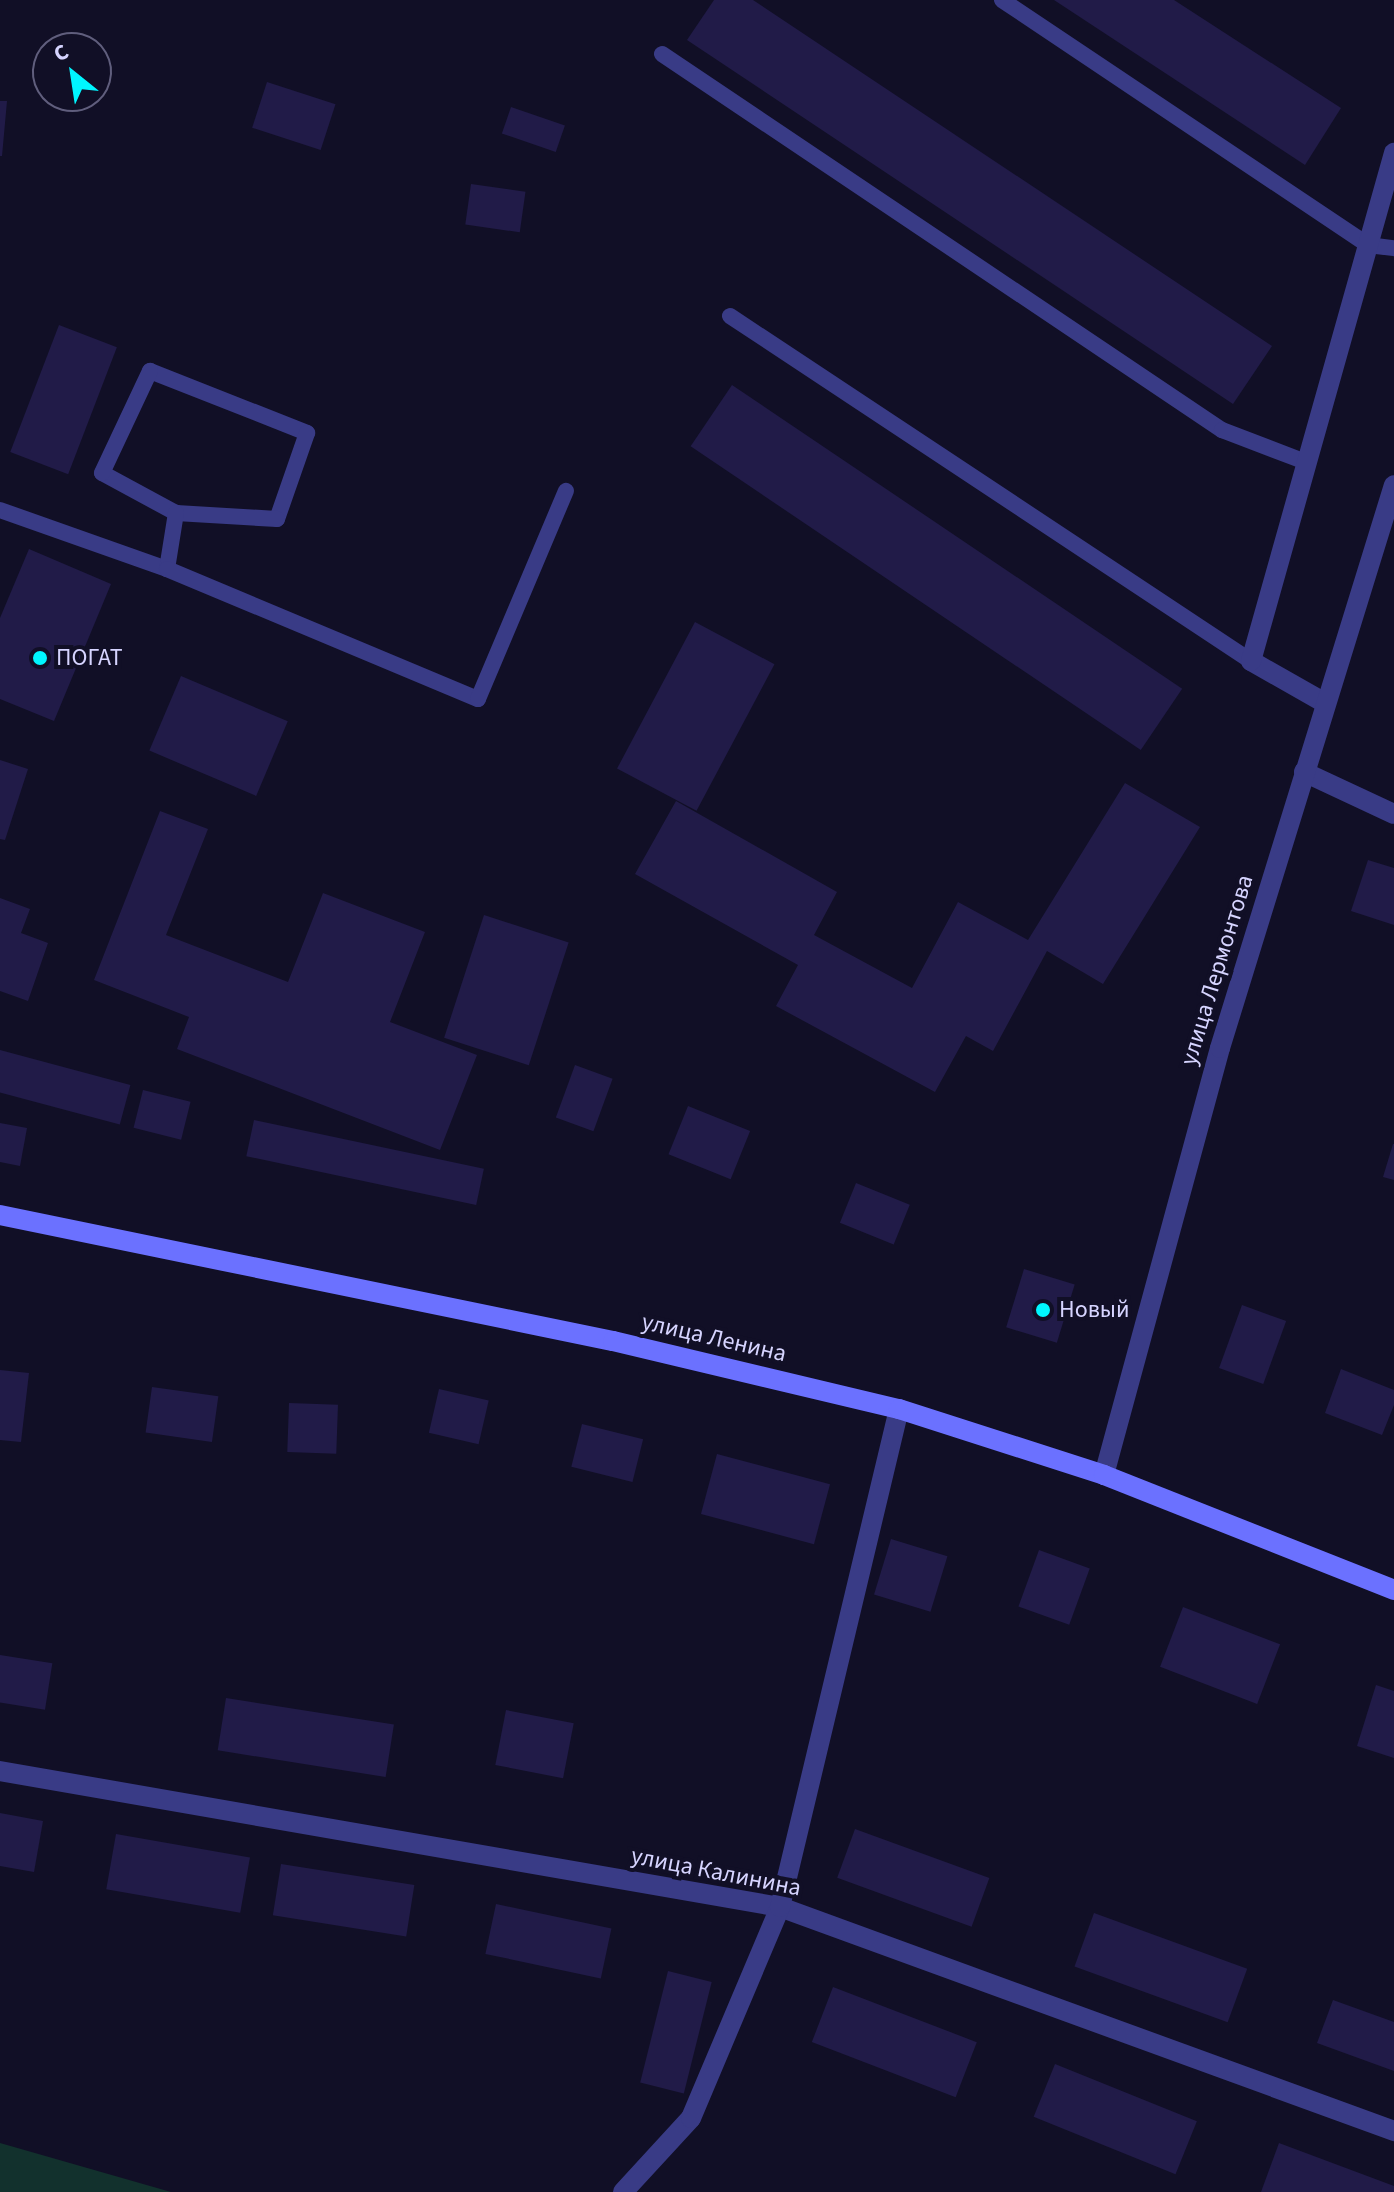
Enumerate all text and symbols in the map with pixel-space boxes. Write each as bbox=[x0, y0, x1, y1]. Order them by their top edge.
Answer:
north arrow bbox=[32, 32, 112, 112]
text: С bbox=[47, 36, 75, 70]
place label: ПОГАТ bbox=[56, 644, 123, 672]
marker: ПОГАТ bbox=[31, 649, 49, 667]
street label: улица Лермонтова bbox=[1174, 871, 1260, 1069]
place label: Новый bbox=[1059, 1296, 1130, 1324]
marker: Новый bbox=[1034, 1301, 1052, 1319]
street label: улица Ленина bbox=[639, 1307, 789, 1369]
street label: улица Калинина bbox=[629, 1841, 803, 1903]

